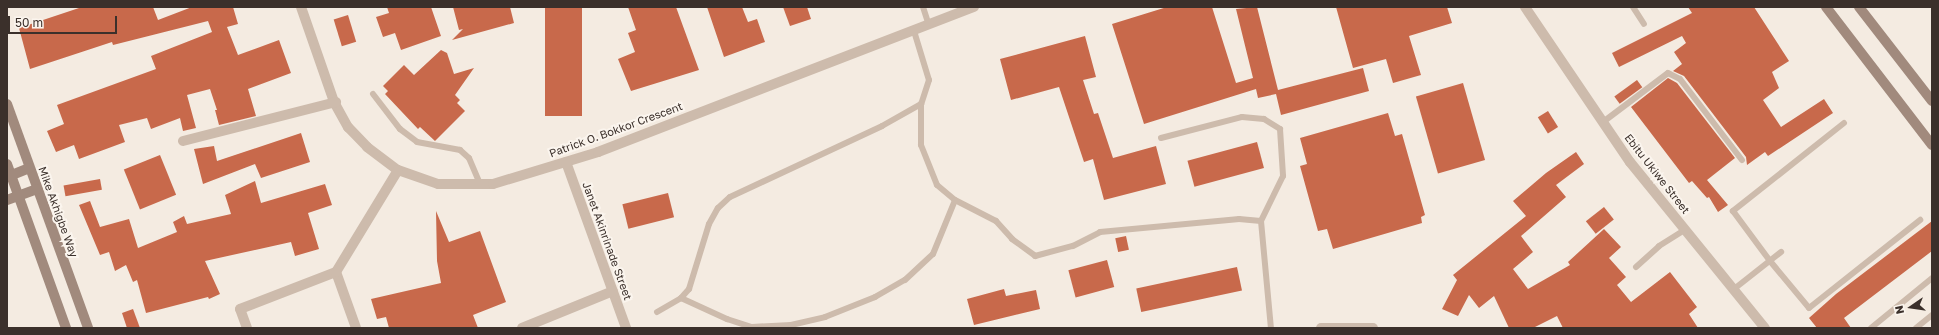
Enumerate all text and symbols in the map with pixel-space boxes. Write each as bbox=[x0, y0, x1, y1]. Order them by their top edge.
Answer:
scale bar bbox=[10, 8, 119, 34]
text: 50 m bbox=[15, 15, 43, 30]
street label: Patrick O. Bokkor Crescent bbox=[548, 100, 684, 160]
street label: Ebitu Ukiwe Street bbox=[1622, 131, 1692, 217]
street label: Mike Akhigbe Way bbox=[35, 165, 81, 259]
street label: Janet Akinrinade Street bbox=[579, 180, 635, 302]
north arrow bbox=[1891, 287, 1931, 327]
text: N bbox=[1892, 304, 1906, 315]

